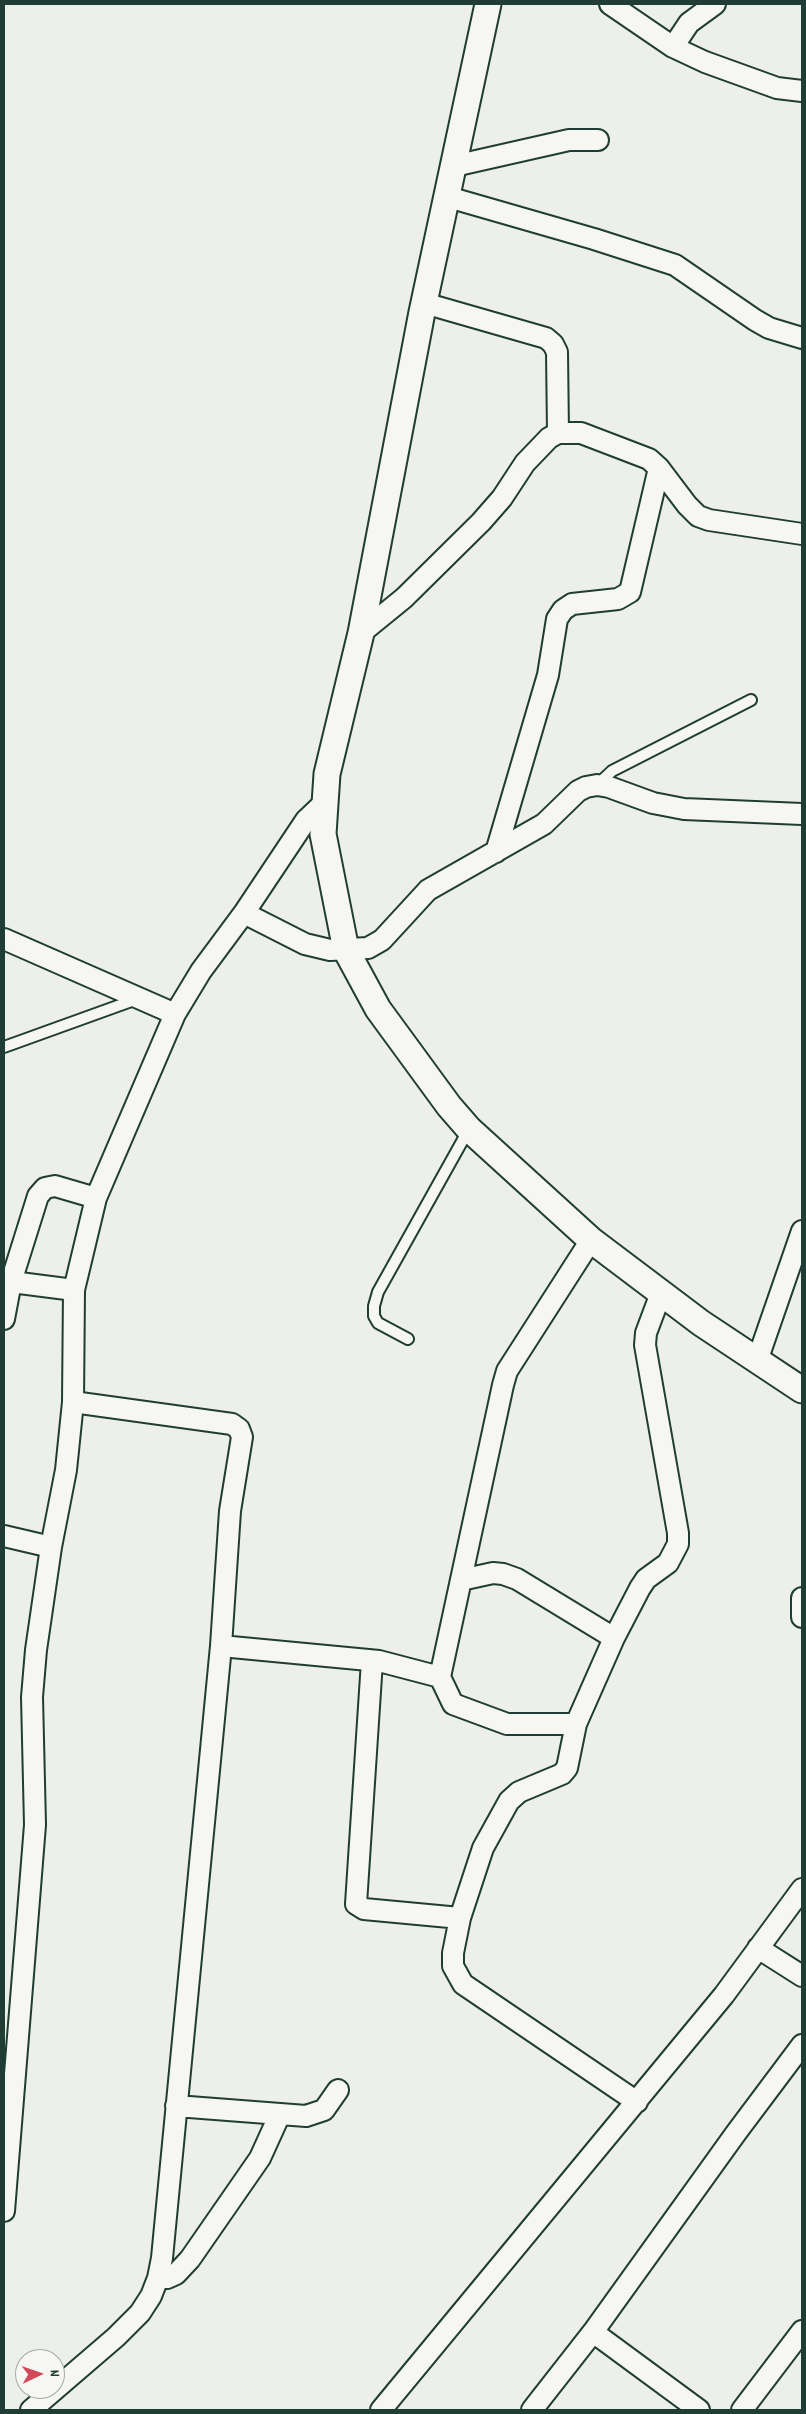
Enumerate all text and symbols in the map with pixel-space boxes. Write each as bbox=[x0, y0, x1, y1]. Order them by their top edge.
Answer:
north arrow bbox=[15, 2349, 65, 2399]
text: N bbox=[44, 2369, 64, 2377]

